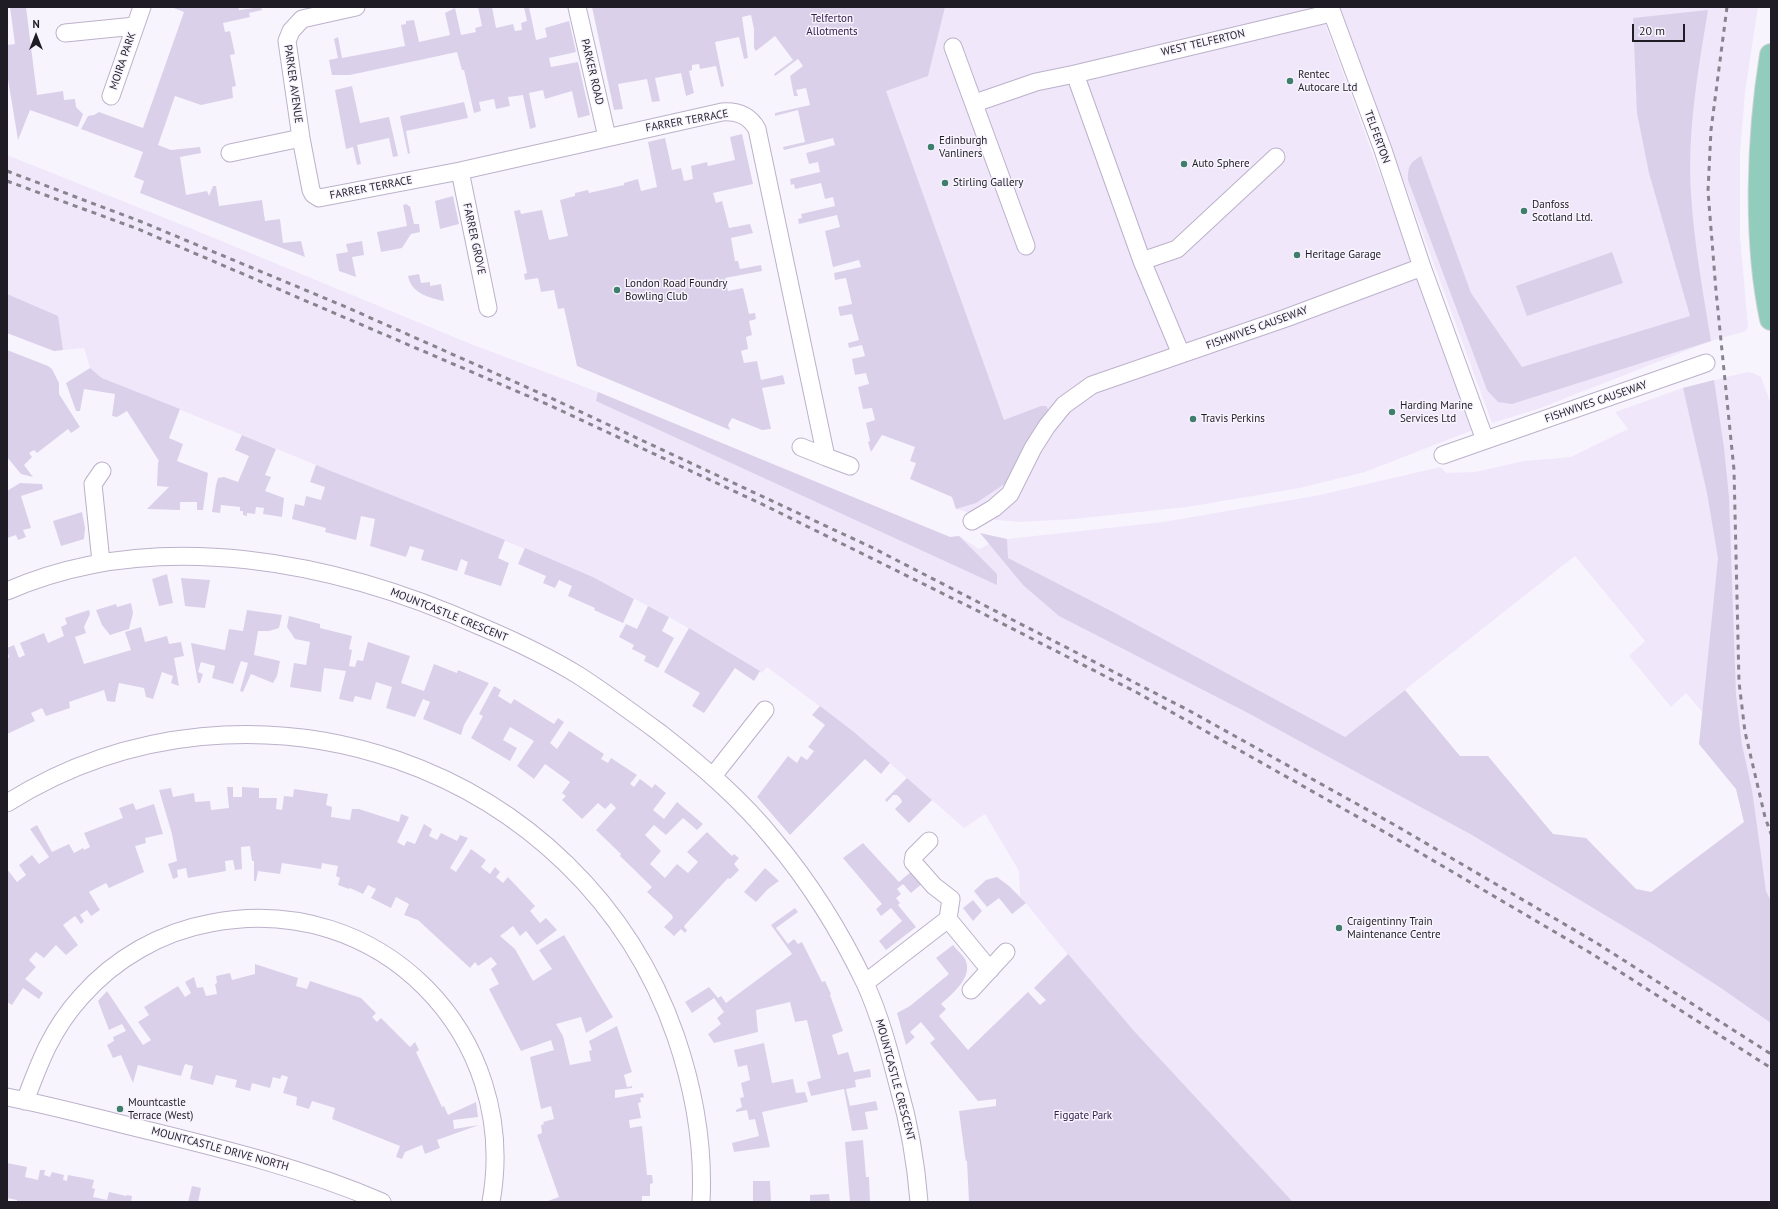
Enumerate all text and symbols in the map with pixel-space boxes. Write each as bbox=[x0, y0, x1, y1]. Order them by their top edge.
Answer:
park label: Telferton Allotments bbox=[806, 12, 858, 38]
north arrow bbox=[16, 16, 56, 56]
scale bar bbox=[1634, 16, 1687, 42]
text: N bbox=[32, 17, 40, 31]
text: 20 m bbox=[1639, 23, 1665, 38]
street label: WEST TELFERTON bbox=[1160, 27, 1246, 59]
street label: MOIRA PARK bbox=[107, 30, 139, 92]
street label: PARKER ROAD bbox=[578, 38, 606, 106]
street label: PARKER AVENUE bbox=[281, 44, 305, 124]
place label: Rentec Autocare Ltd bbox=[1298, 68, 1357, 94]
marker: Rentec Autocare Ltd bbox=[1285, 76, 1295, 86]
street label: FARRER TERRACE bbox=[645, 107, 729, 135]
street label: TELFERTON bbox=[1361, 109, 1393, 165]
place label: Edinburgh Vanliners bbox=[939, 134, 987, 160]
marker: Edinburgh Vanliners bbox=[926, 142, 936, 152]
place label: Auto Sphere bbox=[1192, 157, 1250, 171]
marker: Auto Sphere bbox=[1179, 159, 1189, 169]
street label: FARRER TERRACE bbox=[329, 174, 413, 202]
place label: Stirling Gallery bbox=[953, 176, 1023, 190]
marker: Stirling Gallery bbox=[940, 178, 950, 188]
place label: Danfoss Scotland Ltd. bbox=[1532, 198, 1593, 224]
street label: FARRER GROVE bbox=[460, 202, 488, 276]
marker: Danfoss Scotland Ltd. bbox=[1519, 206, 1529, 216]
place label: Heritage Garage bbox=[1305, 248, 1381, 262]
marker: Heritage Garage bbox=[1292, 250, 1302, 260]
place label: London Road Foundry Bowling Club bbox=[625, 277, 727, 303]
marker: London Road Foundry Bowling Club bbox=[612, 285, 622, 295]
street label: FISHWIVES CAUSEWAY bbox=[1204, 303, 1310, 353]
street label: FISHWIVES CAUSEWAY bbox=[1543, 378, 1649, 426]
place label: Harding Marine Services Ltd bbox=[1400, 399, 1473, 425]
marker: Harding Marine Services Ltd bbox=[1387, 407, 1397, 417]
place label: Travis Perkins bbox=[1201, 412, 1265, 426]
marker: Travis Perkins bbox=[1188, 414, 1198, 424]
street label: MOUNTCASTLE CRESCENT bbox=[388, 585, 510, 645]
place label: Craigentinny Train Maintenance Centre bbox=[1347, 915, 1441, 941]
marker: Craigentinny Train Maintenance Centre bbox=[1334, 923, 1344, 933]
street label: MOUNTCASTLE CRESCENT bbox=[872, 1018, 918, 1142]
place label: Mountcastle Terrace (West) bbox=[128, 1096, 193, 1122]
marker: Mountcastle Terrace (West) bbox=[115, 1104, 125, 1114]
park label: Figgate Park bbox=[1054, 1109, 1112, 1123]
street label: MOUNTCASTLE DRIVE NORTH bbox=[150, 1124, 290, 1174]

